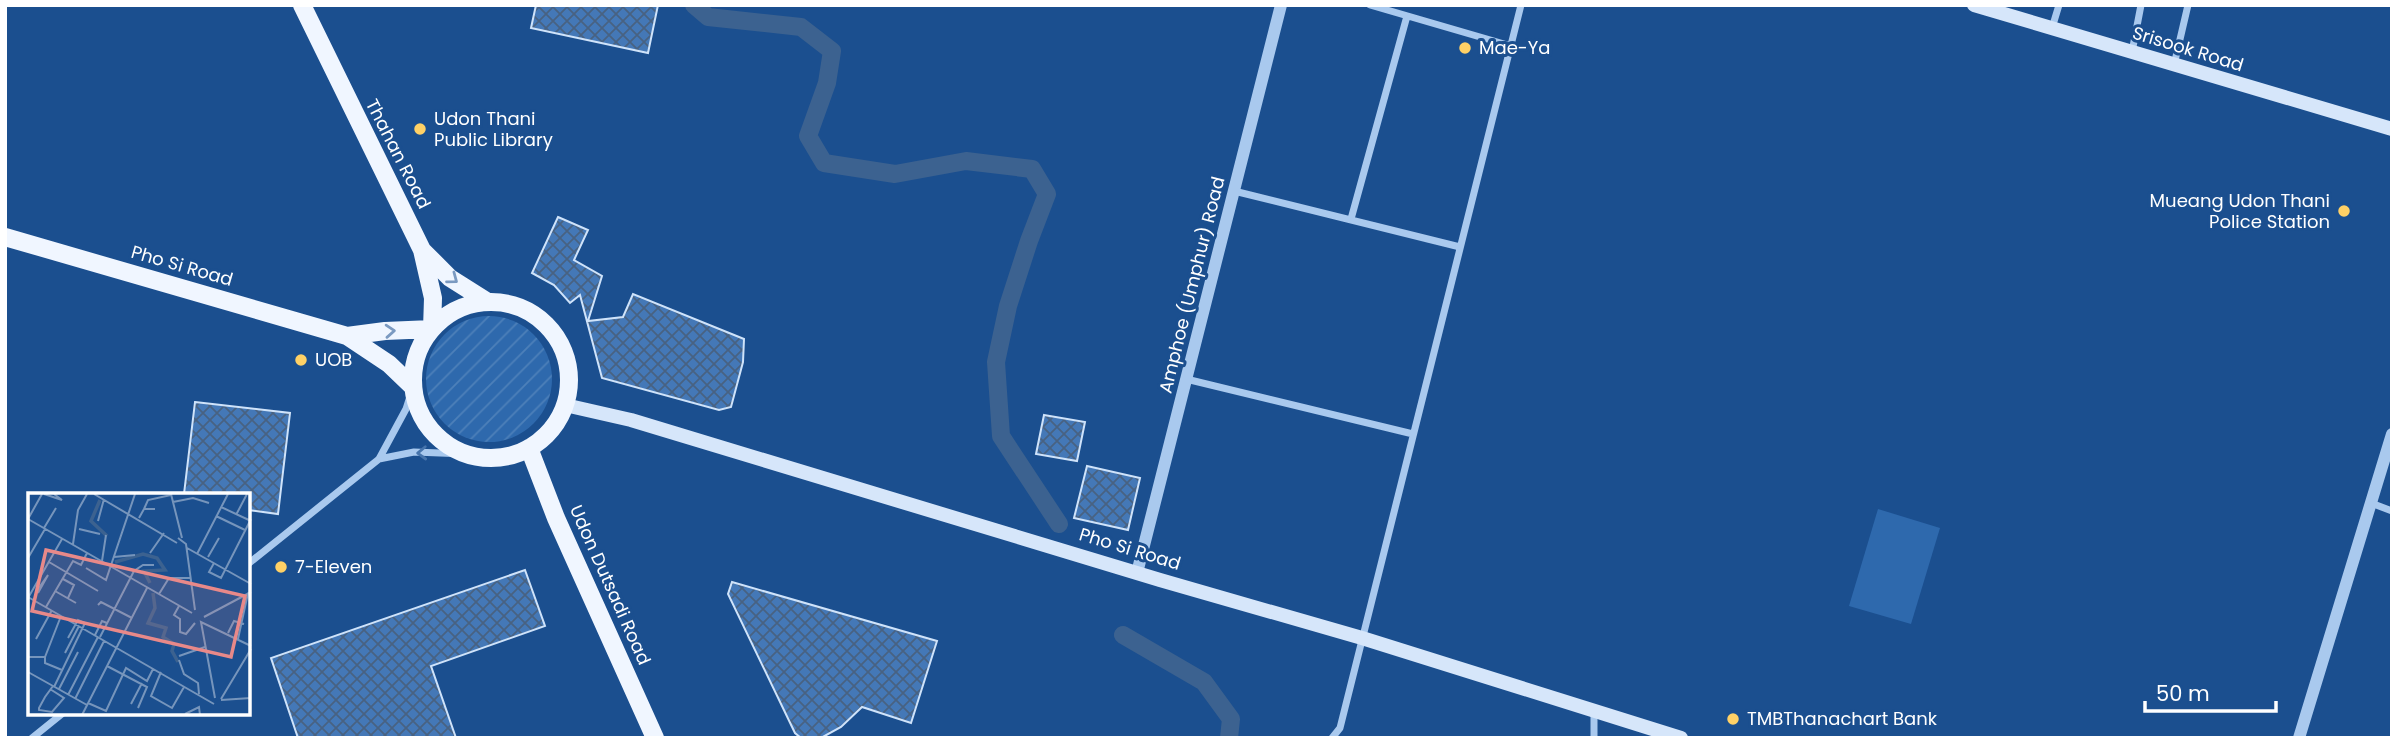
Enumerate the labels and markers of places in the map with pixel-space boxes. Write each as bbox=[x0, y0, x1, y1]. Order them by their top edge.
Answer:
place label: Mae-Ya bbox=[1479, 35, 1550, 60]
marker: Mae-Ya bbox=[1457, 40, 1473, 56]
place label: Udon Thani Public Library bbox=[434, 106, 553, 152]
marker: Udon Thani Public Library bbox=[412, 121, 428, 137]
place label: Mueang Udon Thani Police Station bbox=[2150, 188, 2330, 234]
marker: Mueang Udon Thani Police Station bbox=[2336, 203, 2352, 219]
place label: UOB bbox=[315, 347, 352, 372]
marker: UOB bbox=[293, 352, 309, 368]
place label: 7-Eleven bbox=[295, 554, 372, 579]
marker: 7-Eleven bbox=[273, 559, 289, 575]
place label: TMBThanachart Bank bbox=[1747, 706, 1938, 731]
marker: TMBThanachart Bank bbox=[1725, 711, 1741, 727]

